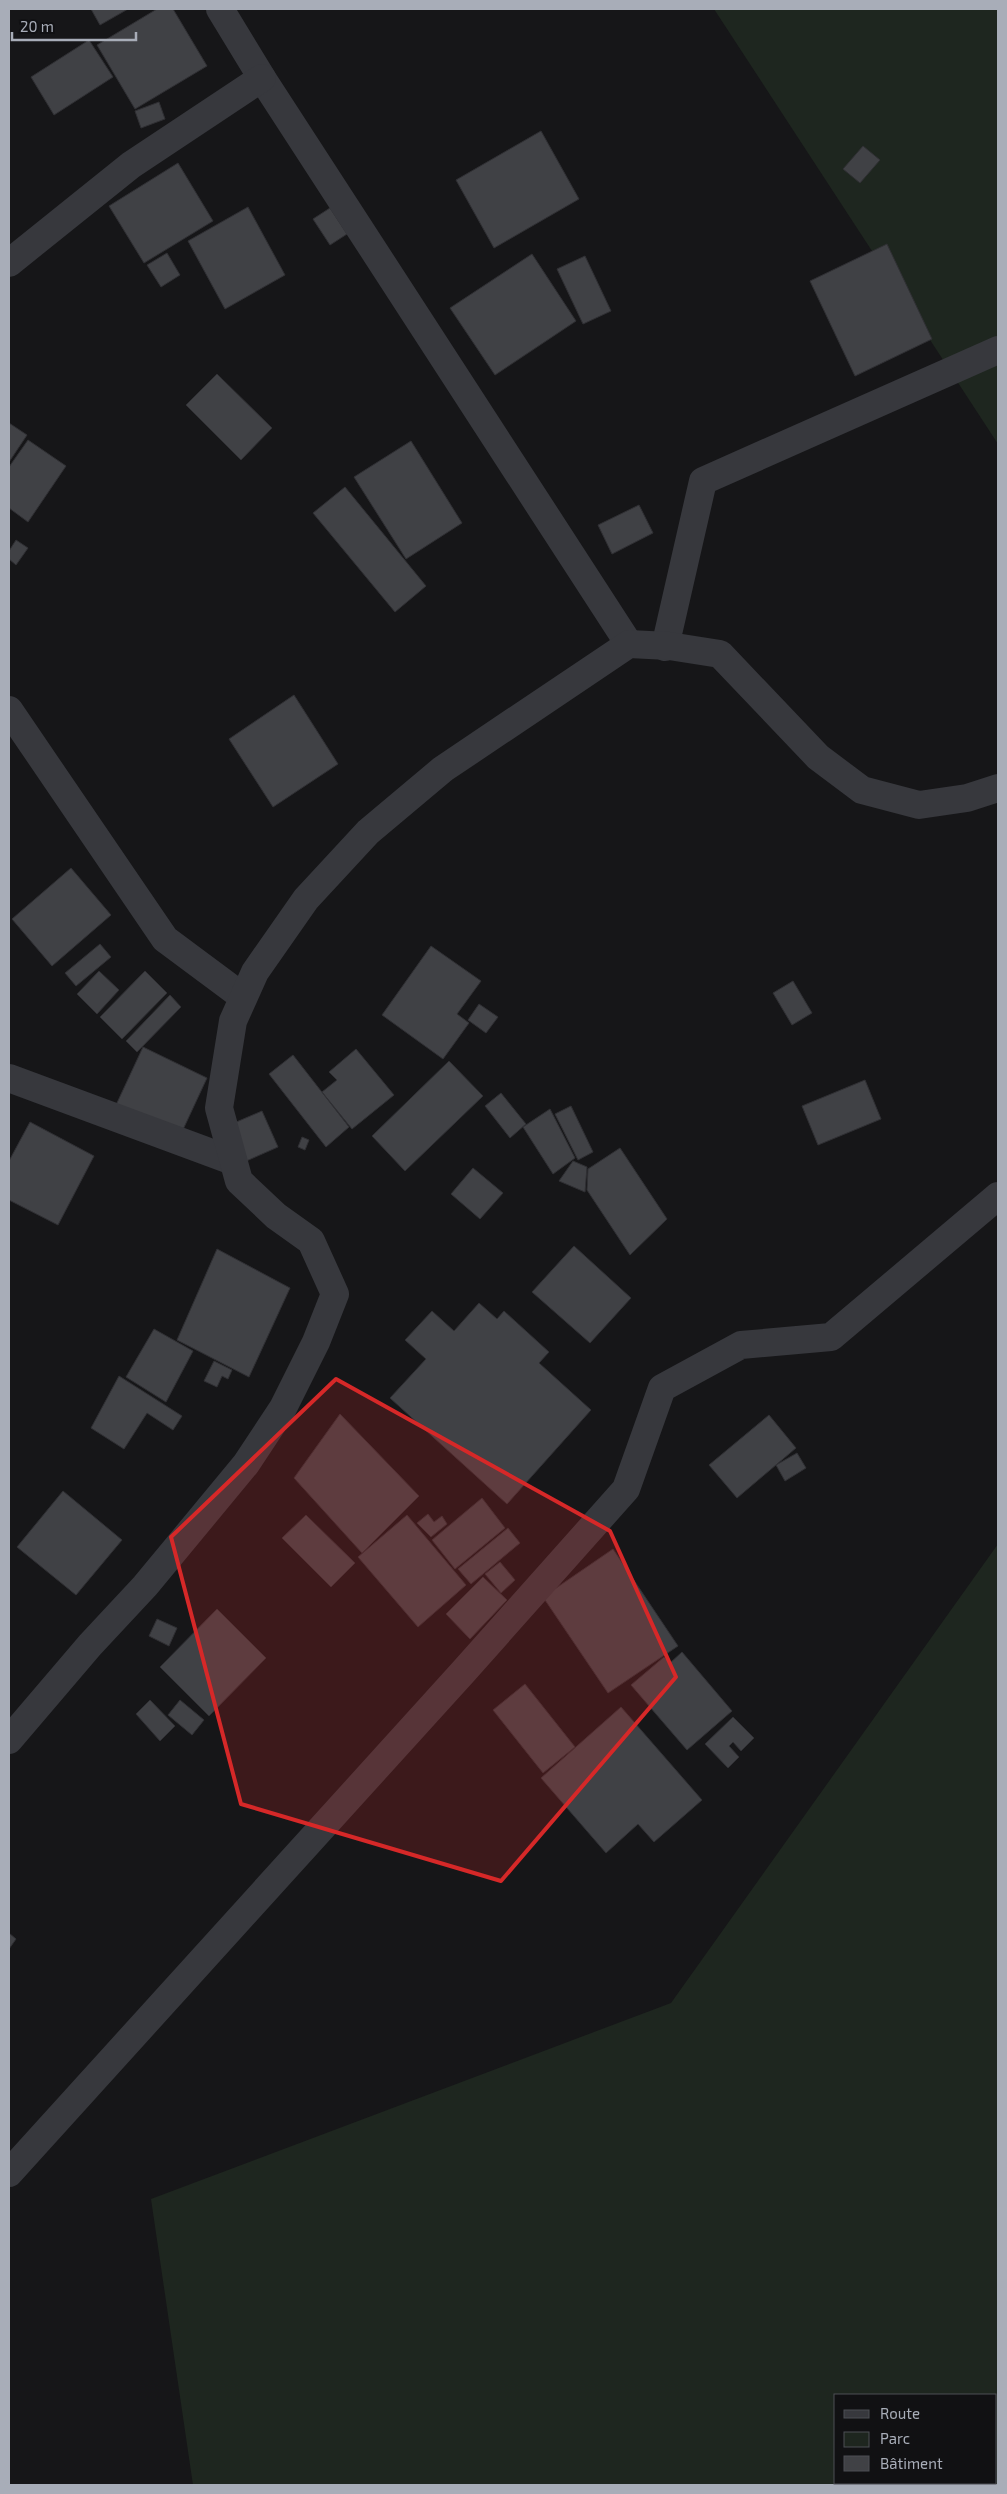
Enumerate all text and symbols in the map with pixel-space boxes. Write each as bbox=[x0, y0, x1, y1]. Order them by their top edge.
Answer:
scale bar bbox=[12, 10, 136, 42]
text: 20 m bbox=[20, 17, 54, 35]
legend bbox=[834, 2394, 997, 2484]
text: Route bbox=[880, 2404, 920, 2422]
text: Parc bbox=[880, 2429, 910, 2447]
text: Bâtiment bbox=[880, 2454, 943, 2472]

